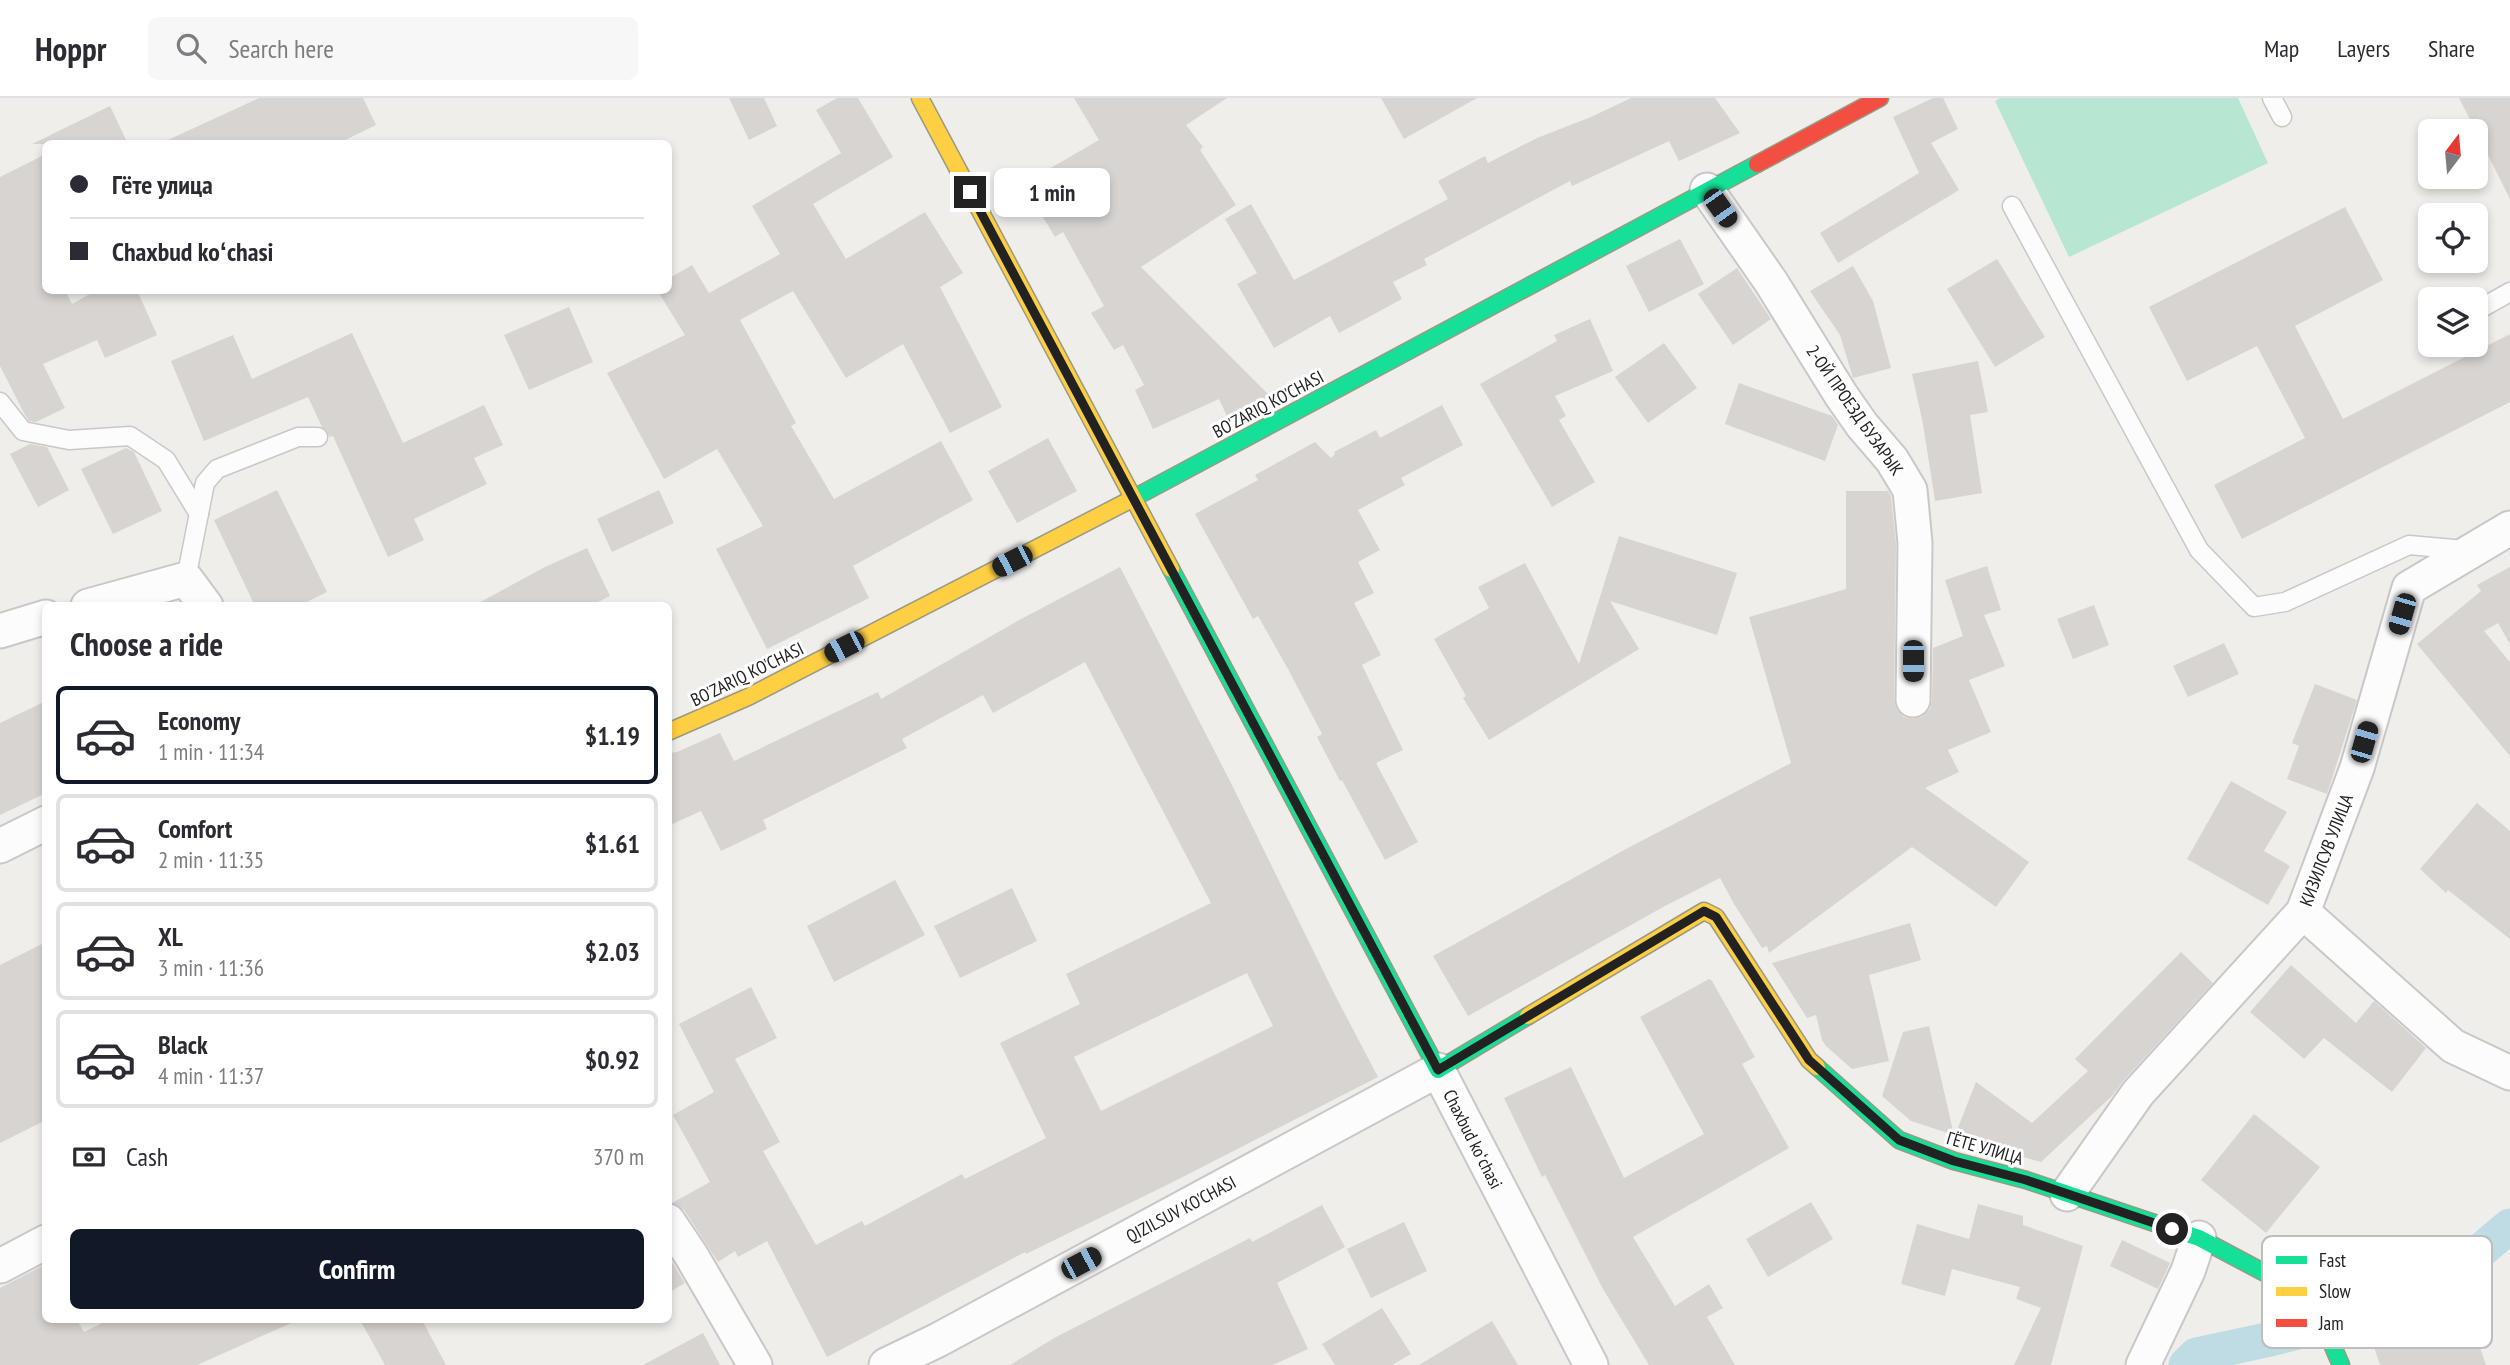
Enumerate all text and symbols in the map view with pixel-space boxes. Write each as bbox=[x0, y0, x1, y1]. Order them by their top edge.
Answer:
search box bbox=[148, 17, 638, 80]
text: Hoppr bbox=[35, 27, 106, 70]
icon: search bbox=[172, 29, 210, 67]
text: Search here bbox=[228, 32, 334, 65]
text: Map bbox=[2264, 33, 2299, 64]
text: Layers bbox=[2337, 33, 2390, 64]
text: Share bbox=[2428, 33, 2475, 64]
north arrow bbox=[2418, 119, 2488, 189]
map controls bbox=[2418, 119, 2488, 357]
text: Гёте улица bbox=[112, 168, 213, 201]
callout: 1 min bbox=[995, 168, 1110, 217]
route end bbox=[954, 176, 986, 208]
text: 1 min bbox=[1029, 178, 1075, 207]
car bbox=[1700, 185, 1741, 231]
button: locate bbox=[2418, 203, 2488, 273]
text: Chaxbud koʻchasi bbox=[112, 235, 273, 268]
button: layers bbox=[2418, 287, 2488, 357]
street label: 2-ОЙ ПРОЕЗД БУЗАРЫК bbox=[1801, 340, 1909, 480]
street label: BO'ZARIQ KO'CHASI bbox=[1209, 365, 1327, 443]
car bbox=[989, 542, 1036, 580]
car bbox=[2387, 591, 2418, 637]
text: Choose a ride bbox=[70, 623, 223, 665]
car bbox=[821, 628, 868, 666]
street label: BO'ZARIQ KO'CHASI bbox=[687, 637, 807, 711]
car bbox=[1903, 640, 1924, 682]
icon: car bbox=[74, 704, 137, 767]
text: Economy bbox=[158, 704, 240, 737]
text: $1.19 bbox=[585, 719, 640, 752]
car bbox=[2349, 719, 2380, 765]
text: 1 min · 11:34 bbox=[158, 737, 264, 766]
street label: КИЗИЛСУВ УЛИЦА bbox=[2294, 790, 2358, 909]
icon: car bbox=[74, 812, 137, 875]
text: Comfort bbox=[158, 812, 232, 845]
text: $1.61 bbox=[585, 827, 640, 860]
text: 2 min · 11:35 bbox=[158, 845, 264, 874]
icon: car bbox=[74, 920, 137, 983]
text: XL bbox=[158, 920, 183, 953]
text: $2.03 bbox=[585, 935, 640, 968]
text: 3 min · 11:36 bbox=[158, 953, 264, 982]
icon: car bbox=[74, 1028, 137, 1091]
text: Black bbox=[158, 1028, 208, 1061]
text: $0.92 bbox=[585, 1043, 640, 1076]
text: 4 min · 11:37 bbox=[158, 1061, 264, 1090]
street label: Chaxbud koʻchasi bbox=[1438, 1086, 1508, 1192]
street label: ГЁТЕ УЛИЦА bbox=[1944, 1126, 2026, 1170]
icon: cash bbox=[70, 1138, 108, 1176]
text: Cash bbox=[126, 1140, 168, 1173]
text: 370 m bbox=[593, 1142, 644, 1171]
street label: QIZILSUV KO'CHASI bbox=[1122, 1170, 1240, 1248]
route start bbox=[2156, 1213, 2188, 1245]
button: Confirm bbox=[70, 1229, 644, 1309]
legend bbox=[2262, 1236, 2492, 1348]
car bbox=[1058, 1244, 1105, 1282]
text: Fast bbox=[2319, 1248, 2347, 1272]
text: Slow bbox=[2319, 1279, 2352, 1303]
text: Jam bbox=[2318, 1311, 2344, 1335]

